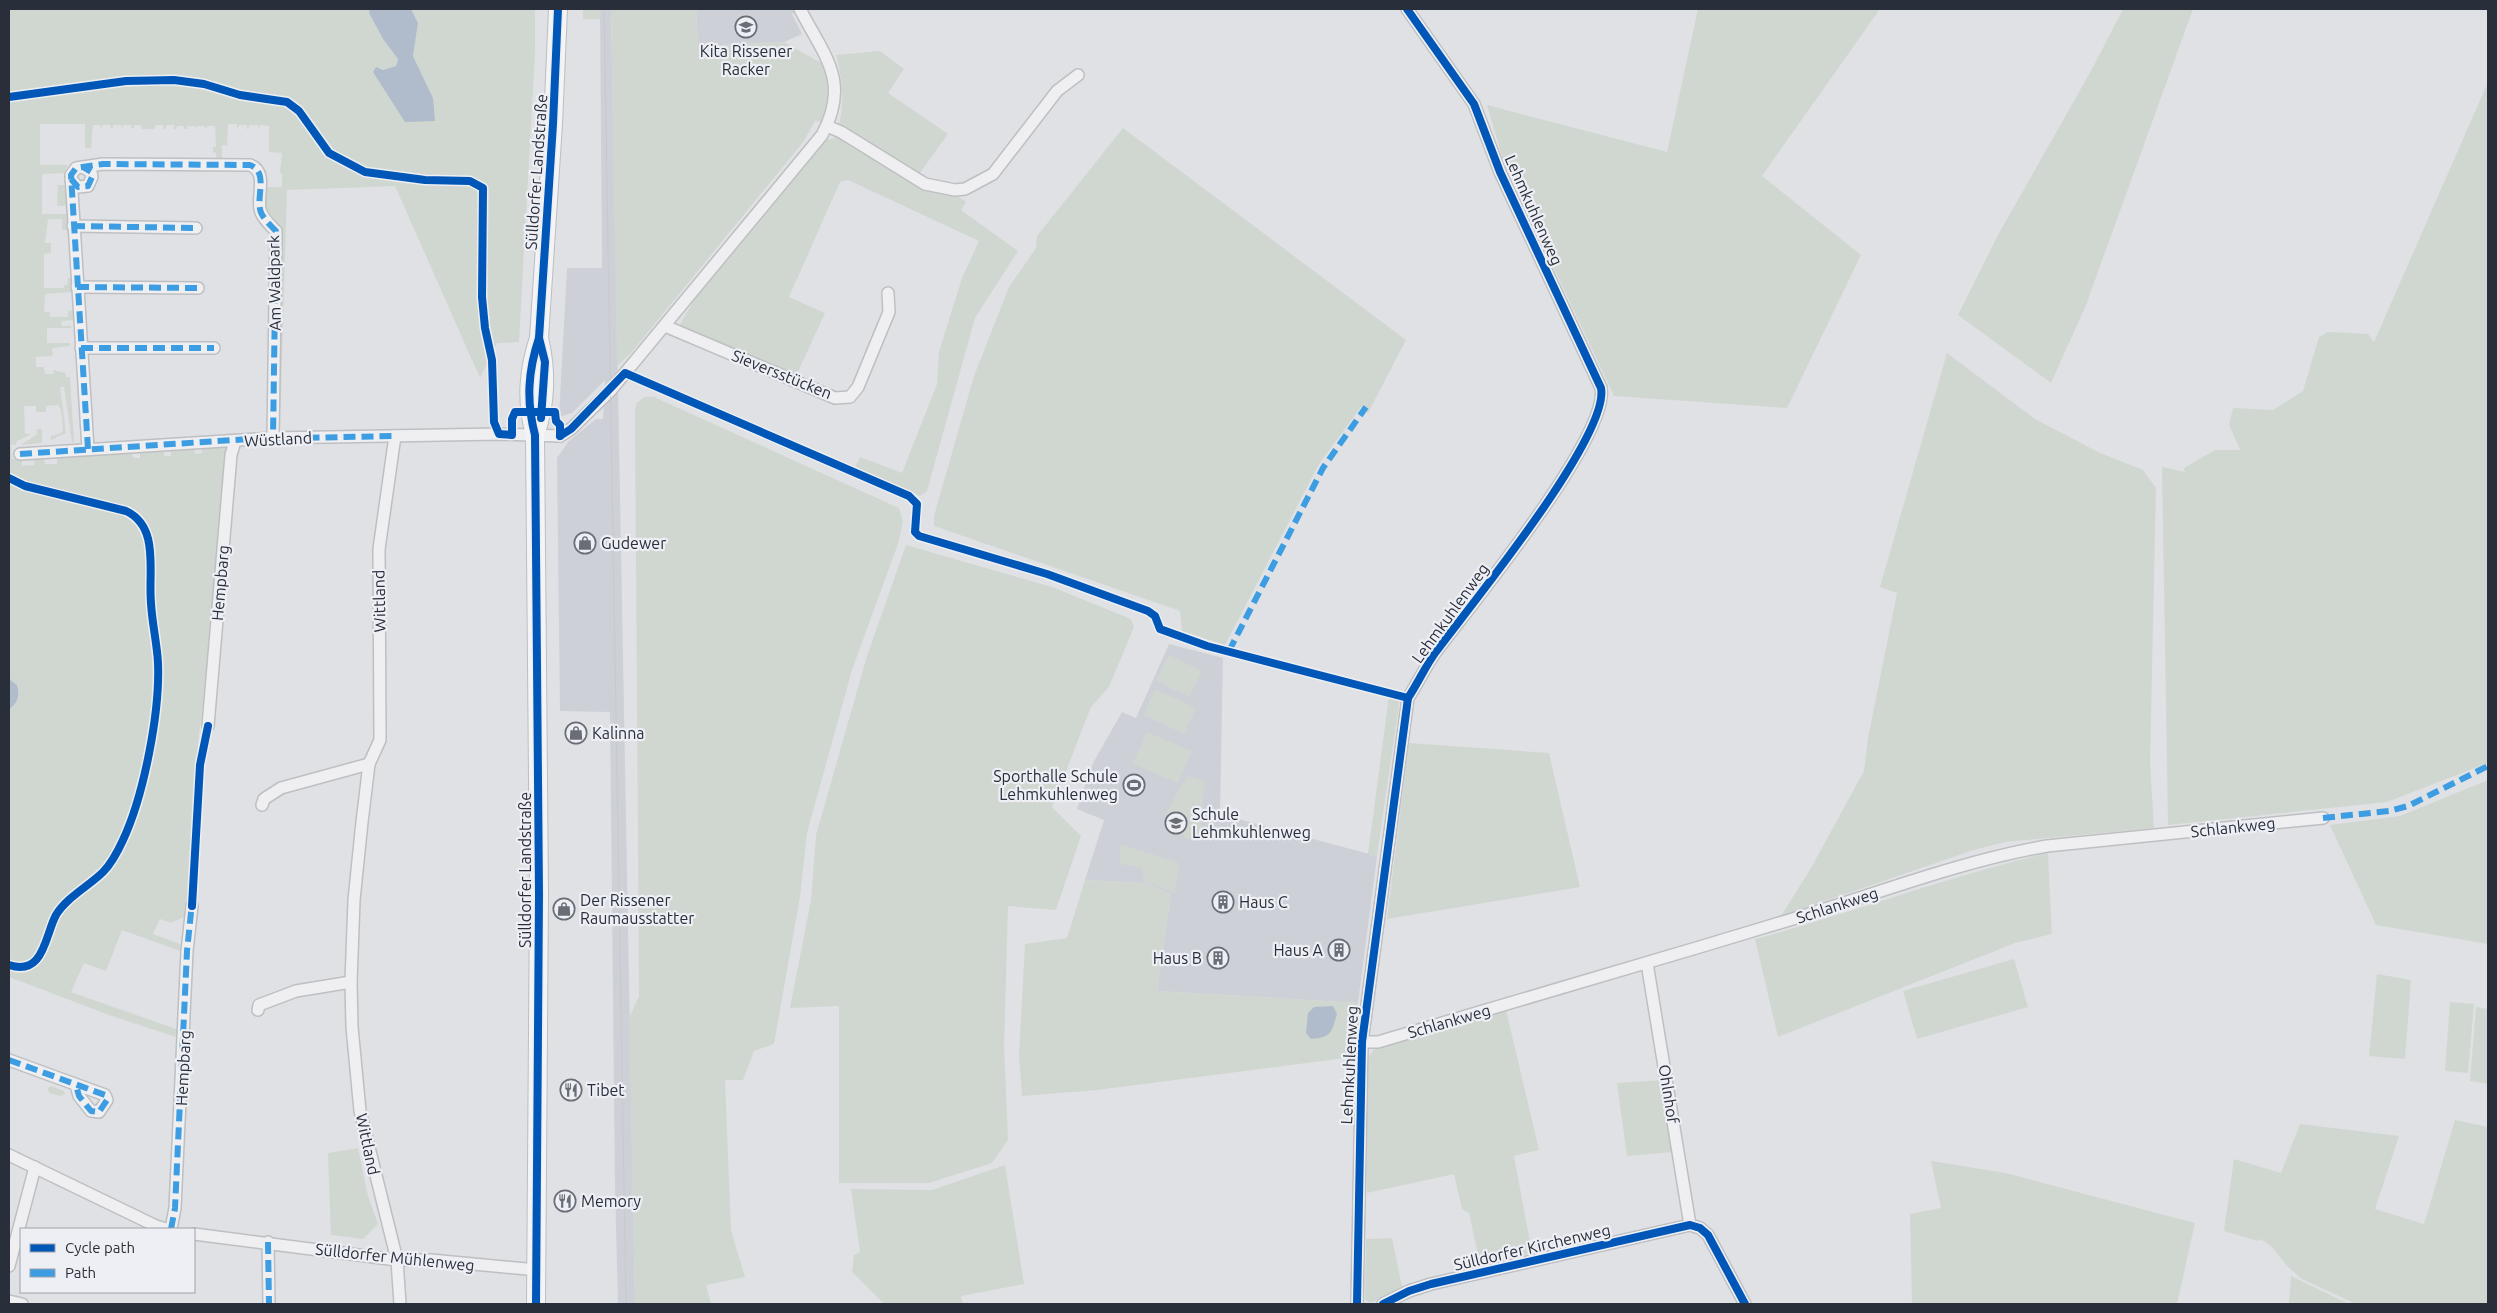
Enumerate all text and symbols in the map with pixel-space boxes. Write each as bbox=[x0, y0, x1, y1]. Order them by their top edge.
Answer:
school or university icon: Kita Rissener Racker bbox=[734, 15, 758, 39]
place label: Kita Rissener Racker bbox=[700, 42, 792, 78]
street label: Sülldorfer Landstraße bbox=[522, 93, 550, 251]
street label: Lehmkuhlenweg bbox=[1502, 152, 1566, 268]
street label: Am Waldpark bbox=[264, 235, 284, 331]
street label: Sieversstücken bbox=[729, 346, 835, 402]
street label: Wüstland bbox=[244, 428, 312, 450]
shop icon: Gudewer bbox=[573, 531, 597, 555]
place label: Gudewer bbox=[601, 534, 666, 552]
street label: Hempbarg bbox=[208, 544, 232, 622]
street label: Lehmkuhlenweg bbox=[1408, 560, 1492, 666]
street label: Wittland bbox=[369, 570, 389, 632]
shop icon: Kalinna bbox=[564, 721, 588, 745]
place label: Kalinna bbox=[592, 724, 645, 742]
place label: Sporthalle Schule Lehmkuhlenweg bbox=[993, 767, 1118, 803]
sports icon: Sporthalle Schule Lehmkuhlenweg bbox=[1122, 773, 1146, 797]
street label: Sülldorfer Landstraße bbox=[516, 792, 534, 948]
place label: Schule Lehmkuhlenweg bbox=[1192, 805, 1311, 841]
school or university icon: Schule Lehmkuhlenweg bbox=[1164, 811, 1188, 835]
street label: Schlankweg bbox=[2190, 814, 2276, 840]
street label: Schlankweg bbox=[1794, 883, 1880, 927]
building icon: Haus C bbox=[1211, 890, 1235, 914]
place label: Der Rissener Raumausstatter bbox=[580, 891, 694, 927]
place label: Haus C bbox=[1239, 893, 1288, 911]
shop icon: Der Rissener Raumausstatter bbox=[552, 897, 576, 921]
building icon: Haus A bbox=[1327, 938, 1351, 962]
place label: Haus A bbox=[1273, 941, 1324, 959]
building icon: Haus B bbox=[1206, 946, 1230, 970]
place label: Haus B bbox=[1153, 949, 1202, 967]
street label: Schlankweg bbox=[1406, 1001, 1492, 1041]
street label: Lehmkuhlenweg bbox=[1337, 1005, 1361, 1125]
street label: Hempbarg bbox=[172, 1030, 194, 1106]
street label: Ohlnhof bbox=[1655, 1063, 1683, 1126]
restaurant icon: Tibet bbox=[559, 1078, 583, 1102]
place label: Tibet bbox=[587, 1081, 625, 1099]
street label: Wittland bbox=[353, 1112, 383, 1176]
restaurant icon: Memory bbox=[553, 1189, 577, 1213]
place label: Memory bbox=[581, 1192, 641, 1210]
street label: Sülldorfer Kirchenweg bbox=[1452, 1220, 1612, 1274]
legend bbox=[20, 1228, 195, 1293]
text: Cycle path bbox=[65, 1239, 135, 1256]
street label: Sülldorfer Mühlenweg bbox=[314, 1240, 476, 1274]
text: Path bbox=[65, 1264, 96, 1281]

